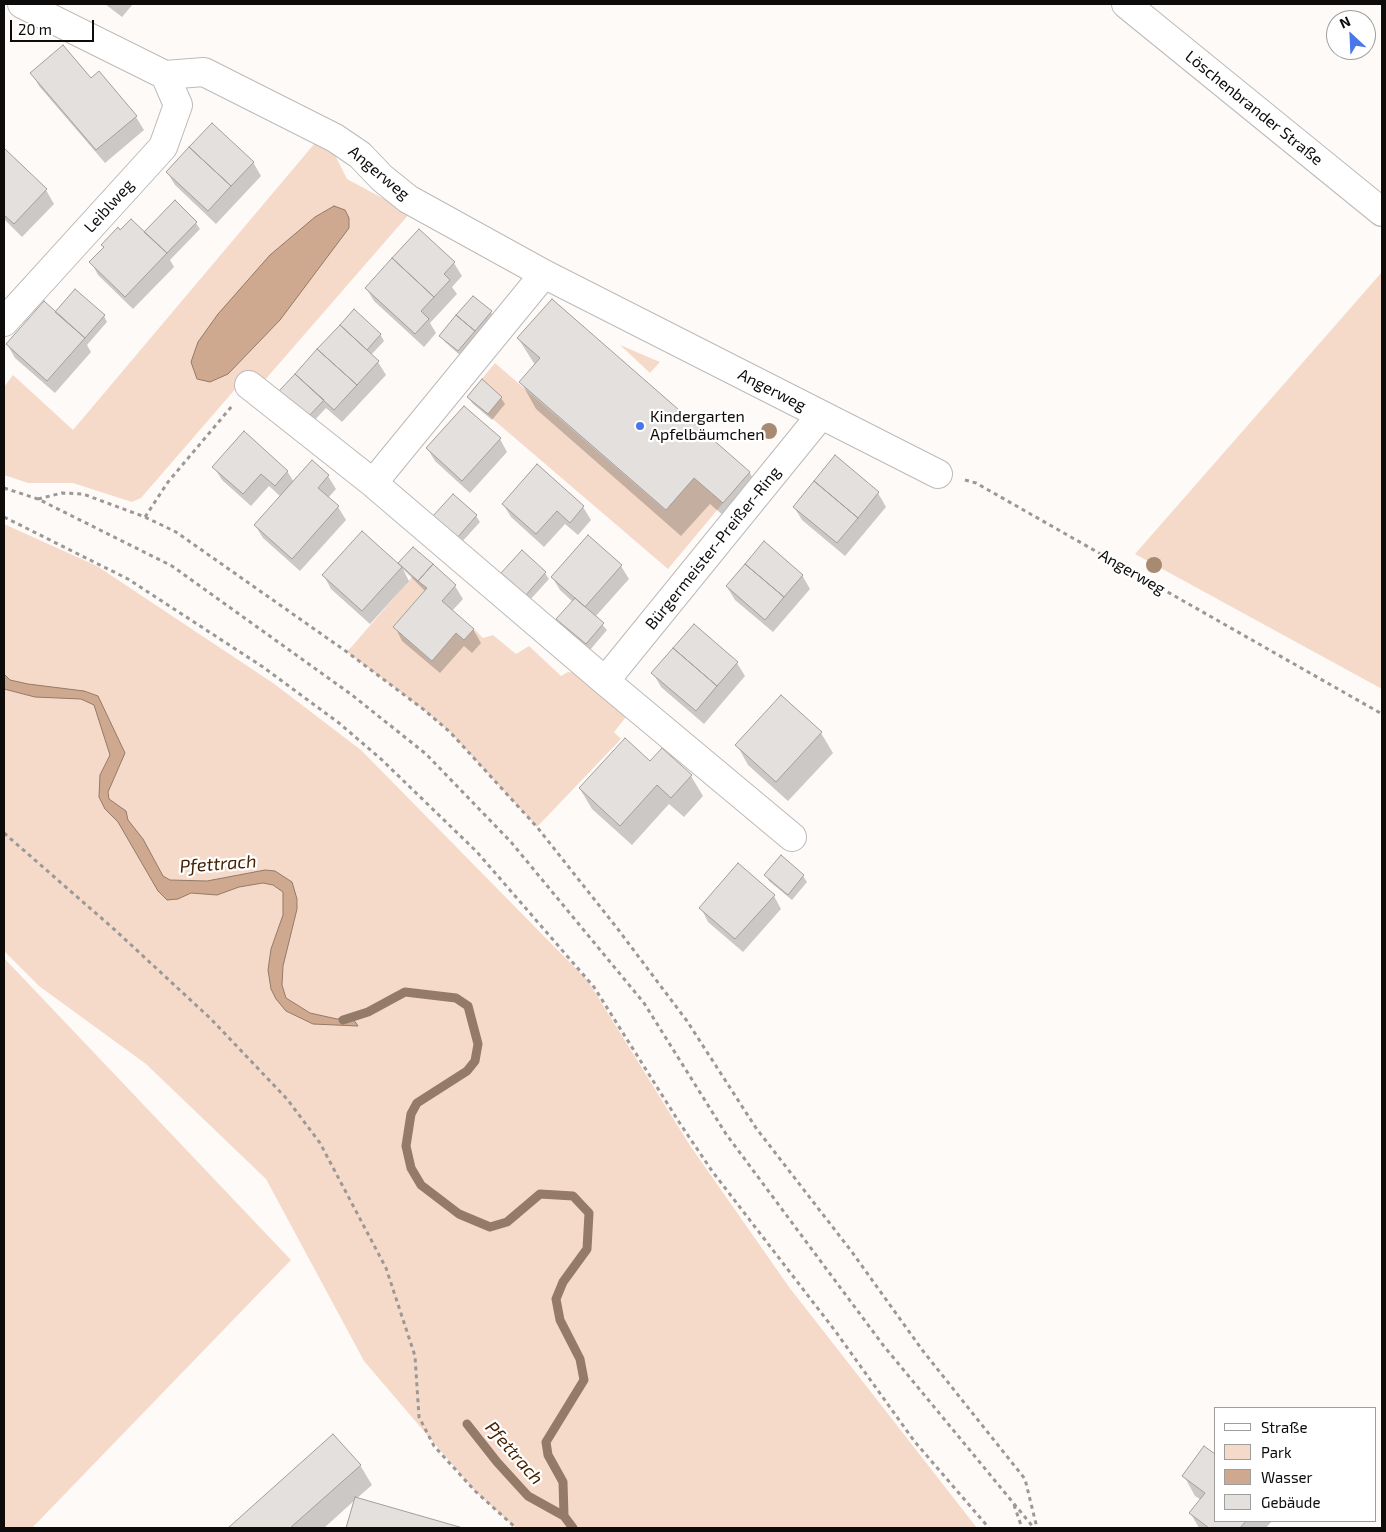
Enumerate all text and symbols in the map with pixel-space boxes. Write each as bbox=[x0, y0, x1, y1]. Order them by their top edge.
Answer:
scale bar bbox=[12, 10, 96, 42]
north arrow bbox=[1326, 10, 1376, 60]
text: N bbox=[1337, 12, 1353, 32]
text: 20 m bbox=[18, 20, 52, 38]
street label: Löschenbrander Straße bbox=[1181, 47, 1327, 169]
street label: Angerweg bbox=[345, 142, 413, 204]
street label: Leiblweg bbox=[80, 175, 138, 237]
street label: Angerweg bbox=[735, 365, 809, 415]
place label: Kindergarten Apfelbäumchen bbox=[650, 407, 765, 445]
marker: Kindergarten Apfelbäumchen bbox=[634, 420, 646, 432]
street label: Bürgermeister-Preißer-Ring bbox=[641, 463, 785, 633]
street label: Angerweg bbox=[1095, 545, 1169, 599]
water label: Pfettrach bbox=[179, 851, 257, 877]
legend bbox=[1214, 1407, 1376, 1522]
water label: Pfettrach bbox=[481, 1417, 547, 1489]
text: Straße bbox=[1261, 1418, 1307, 1436]
text: Park bbox=[1261, 1443, 1292, 1461]
text: Wasser bbox=[1261, 1468, 1313, 1486]
text: Gebäude bbox=[1261, 1493, 1320, 1511]

